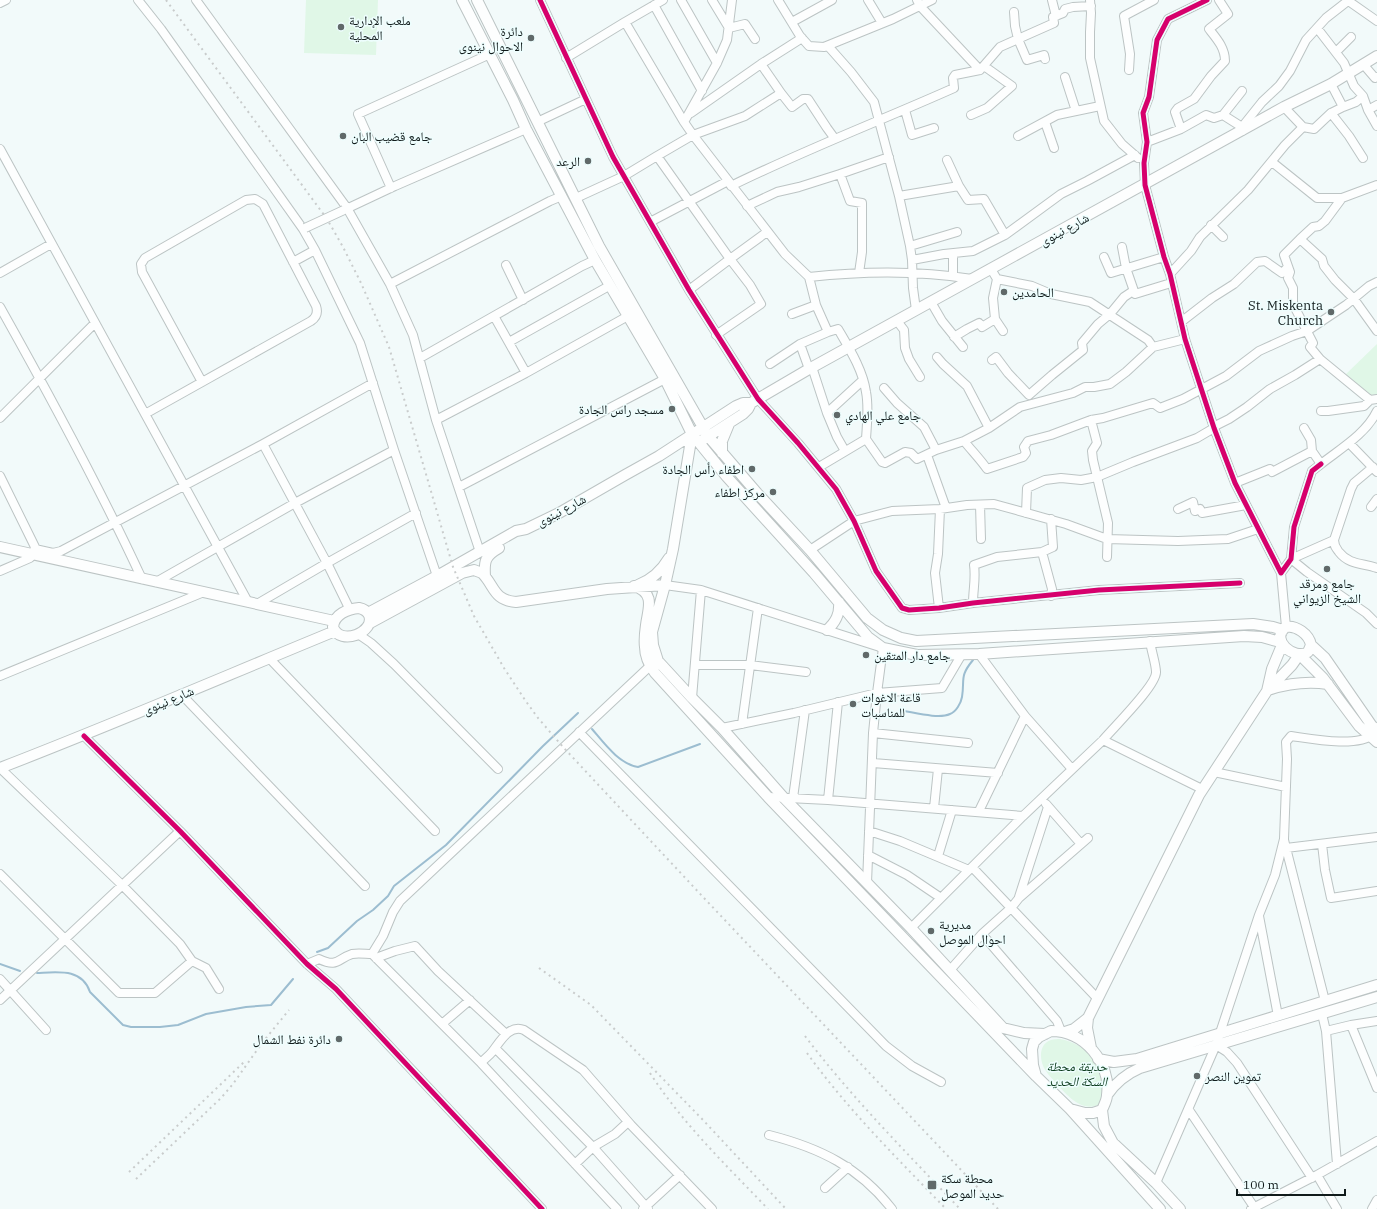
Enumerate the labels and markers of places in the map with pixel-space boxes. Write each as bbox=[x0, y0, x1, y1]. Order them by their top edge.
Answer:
place label: ملعب الإدارية المحلية bbox=[349, 12, 411, 44]
marker: ملعب الإدارية المحلية bbox=[336, 22, 346, 32]
place label: دائرة الاحوال نينوى bbox=[459, 23, 523, 55]
marker: دائرة الاحوال نينوى bbox=[526, 33, 536, 43]
place label: جامع قضيب البان bbox=[351, 128, 432, 146]
marker: جامع قضيب البان bbox=[338, 131, 348, 141]
place label: الرعد bbox=[556, 153, 580, 170]
marker: الرعد bbox=[583, 156, 593, 166]
place label: الحامدين bbox=[1012, 284, 1054, 301]
marker: الحامدين bbox=[999, 287, 1009, 297]
place label: St. Miskenta Church bbox=[1248, 297, 1323, 329]
marker: St. Miskenta Church bbox=[1326, 307, 1336, 317]
place label: مسجد راس الجادة bbox=[579, 401, 664, 418]
marker: مسجد راس الجادة bbox=[667, 404, 677, 414]
place label: جامع علي الهادي bbox=[845, 407, 921, 426]
marker: جامع علي الهادي bbox=[832, 410, 842, 420]
place label: اطفاء رأس الجادة bbox=[663, 461, 744, 478]
marker: اطفاء رأس الجادة bbox=[747, 464, 757, 474]
place label: مركز اطفاء bbox=[714, 484, 765, 501]
marker: مركز اطفاء bbox=[768, 487, 778, 497]
marker: جامع ومرقد الشيخ الزيواني bbox=[1322, 564, 1332, 574]
place label: جامع ومرقد الشيخ الزيواني bbox=[1293, 575, 1361, 609]
place label: جامع دار المتقين bbox=[874, 647, 950, 665]
marker: جامع دار المتقين bbox=[861, 650, 871, 660]
place label: قاعة الاغوات للمناسبات bbox=[861, 689, 921, 721]
marker: قاعة الاغوات للمناسبات bbox=[848, 699, 858, 709]
place label: مديرية احوال الموصل bbox=[939, 916, 1006, 948]
marker: مديرية احوال الموصل bbox=[926, 926, 936, 936]
place label: دائرة نفط الشمال bbox=[253, 1031, 331, 1048]
marker: دائرة نفط الشمال bbox=[334, 1034, 344, 1044]
place label: تموين النصر bbox=[1204, 1068, 1261, 1085]
marker: تموين النصر bbox=[1192, 1071, 1202, 1081]
place label: محطة سكة حديد الموصل bbox=[941, 1170, 1004, 1202]
marker: محطة سكة حديد الموصل bbox=[926, 1179, 938, 1191]

